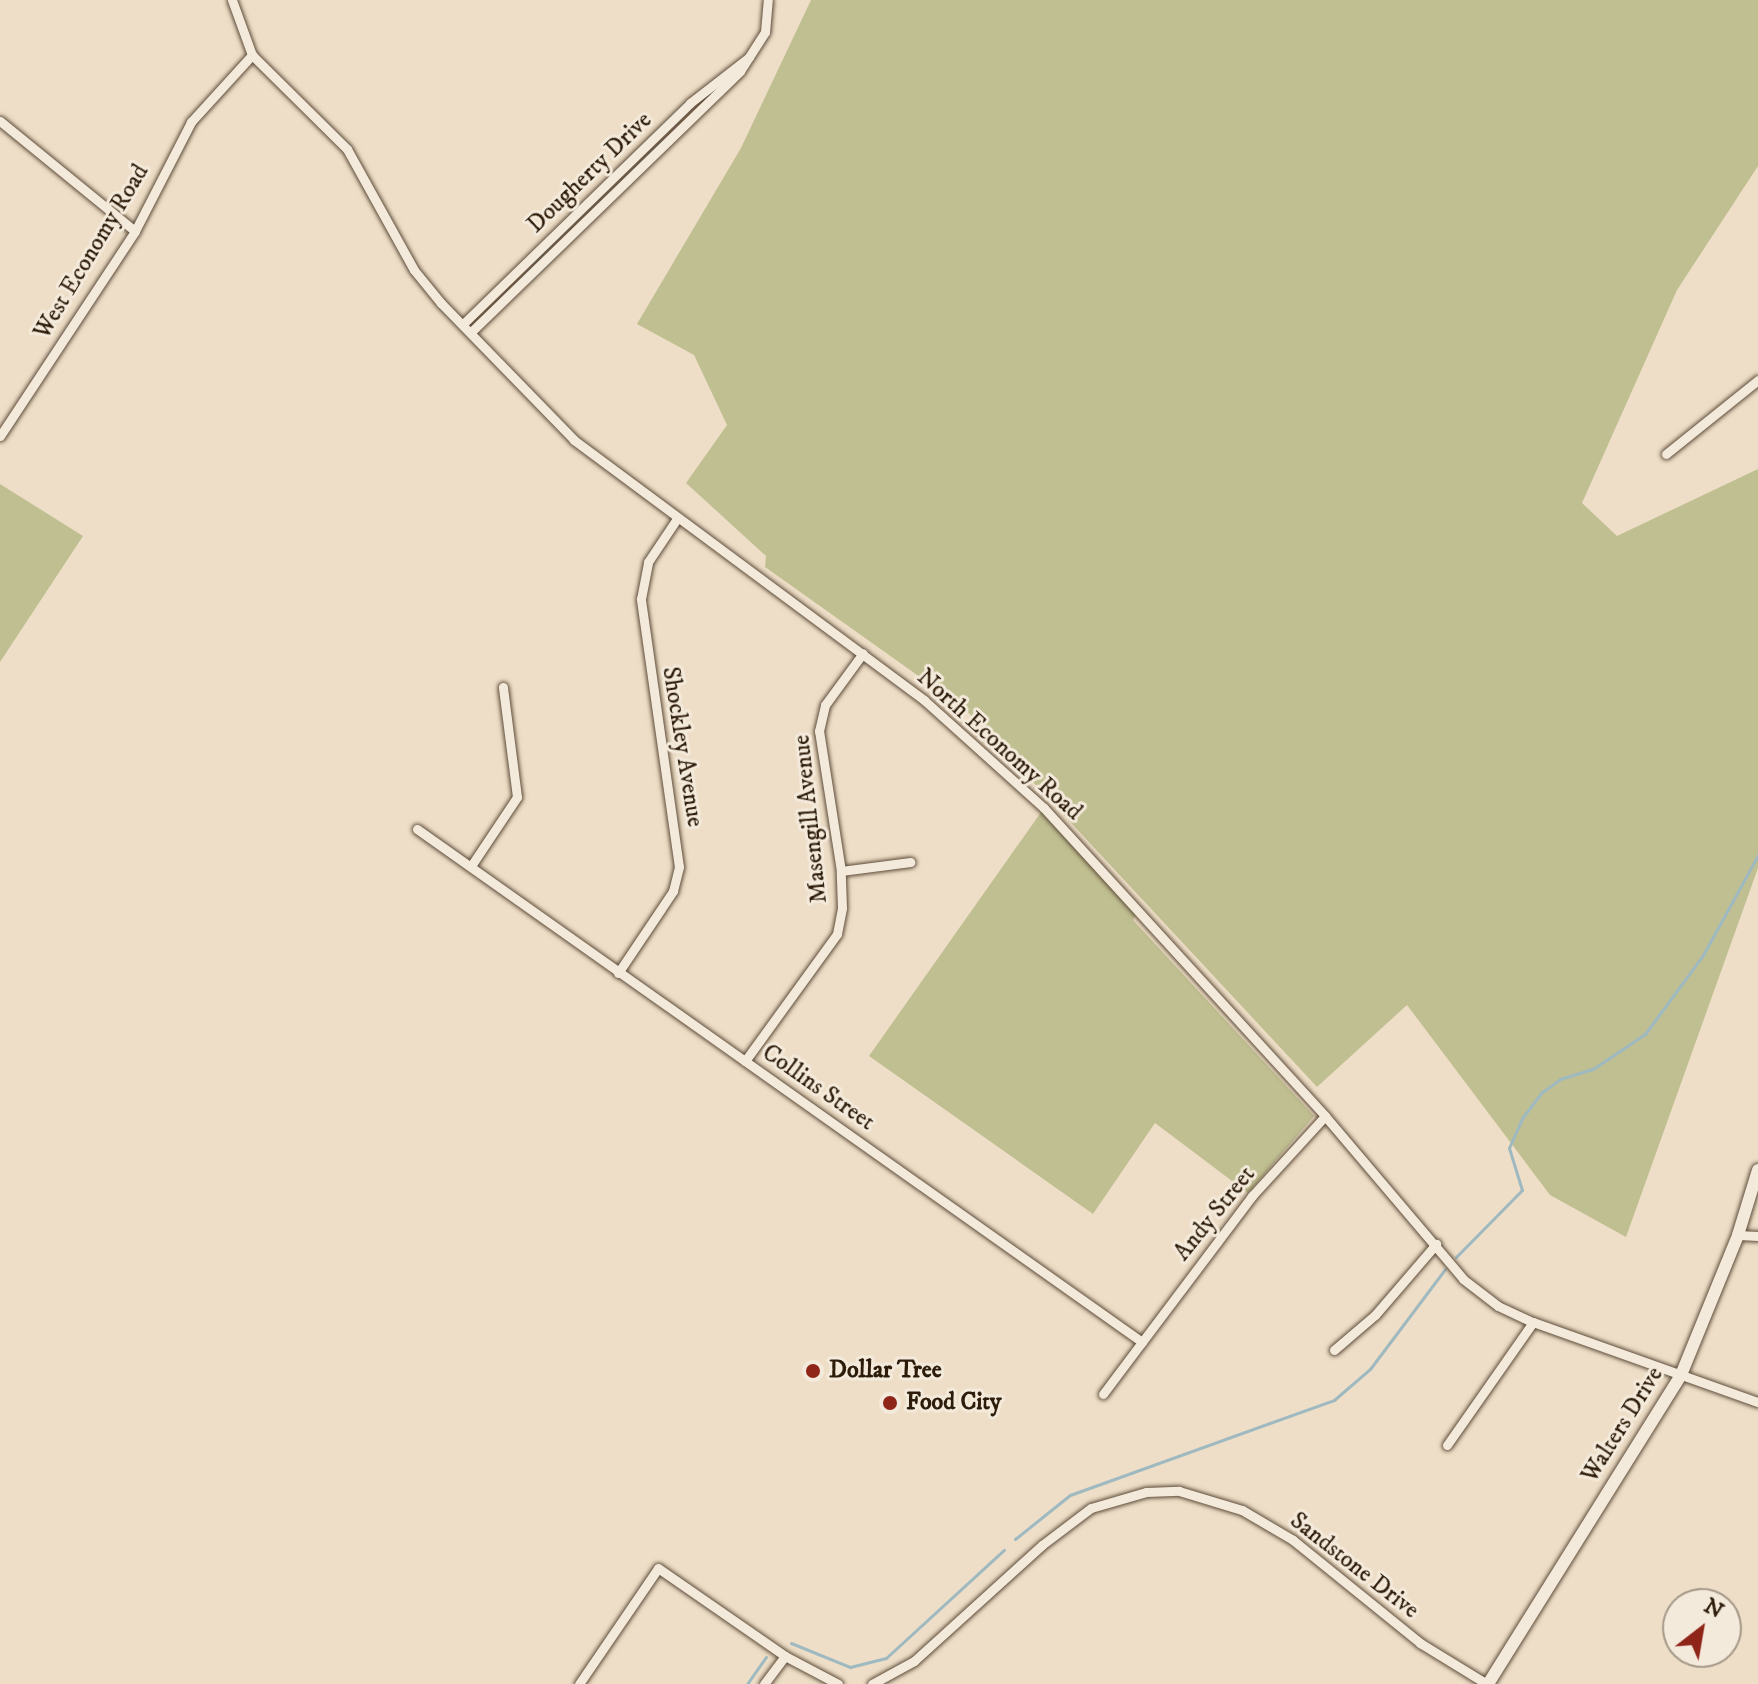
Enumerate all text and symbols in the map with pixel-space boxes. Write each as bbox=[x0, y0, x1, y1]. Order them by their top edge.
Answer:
street label: Dougherty Drive bbox=[522, 106, 658, 240]
street label: West Economy Road bbox=[28, 159, 156, 345]
street label: North Economy Road bbox=[910, 663, 1088, 827]
street label: Shockley Avenue bbox=[655, 665, 709, 829]
street label: Masengill Avenue bbox=[788, 733, 834, 905]
street label: Collins Street bbox=[756, 1039, 880, 1137]
street label: Andy Street bbox=[1168, 1161, 1262, 1267]
place label: Dollar Tree bbox=[829, 1357, 942, 1385]
marker: Dollar Tree bbox=[804, 1362, 822, 1380]
street label: Walters Drive bbox=[1576, 1362, 1670, 1488]
place label: Food City bbox=[906, 1389, 1001, 1417]
marker: Food City bbox=[881, 1394, 899, 1412]
street label: Sandstone Drive bbox=[1284, 1507, 1424, 1625]
north arrow bbox=[1662, 1588, 1742, 1668]
text: N bbox=[1699, 1592, 1728, 1625]

